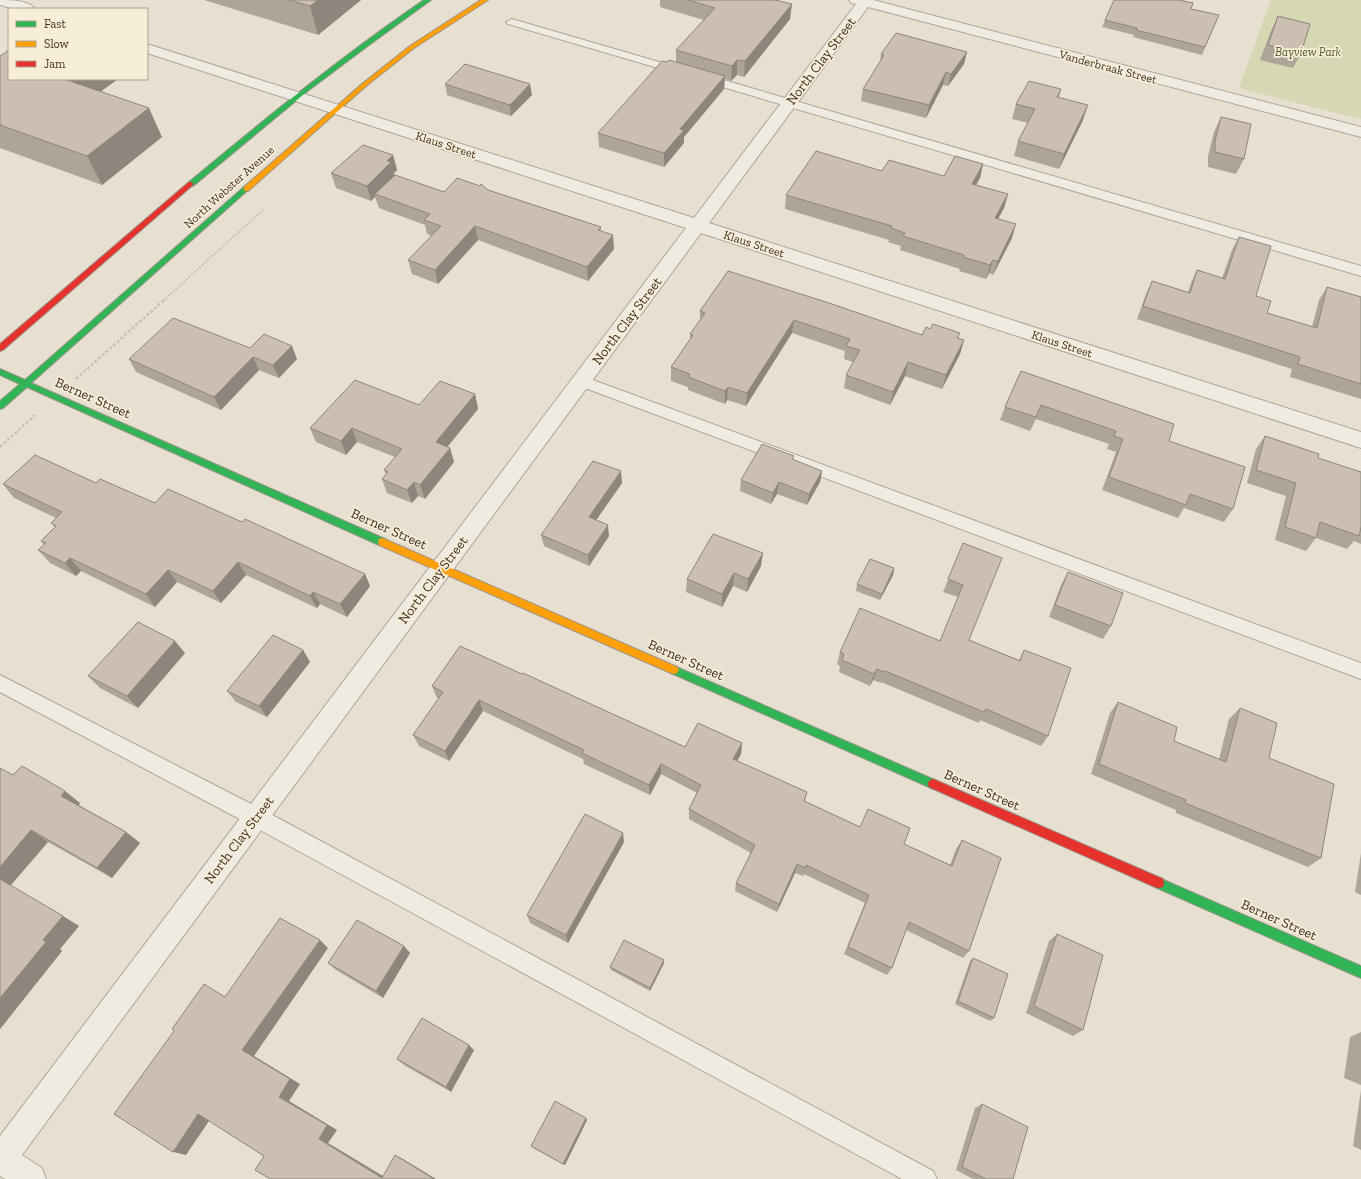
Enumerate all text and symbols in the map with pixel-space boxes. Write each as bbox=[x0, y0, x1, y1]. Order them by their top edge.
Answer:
legend bbox=[8, 8, 148, 80]
street label: North Clay Street bbox=[783, 13, 860, 108]
text: Fast bbox=[44, 17, 67, 31]
text: Slow bbox=[44, 37, 70, 51]
park label: Bayview Park bbox=[1275, 45, 1342, 59]
street label: Vanderbraak Street bbox=[1057, 47, 1159, 87]
text: Jam bbox=[44, 57, 66, 71]
street label: Klaus Street bbox=[414, 129, 479, 162]
street label: North Webster Avenue bbox=[181, 143, 277, 231]
street label: Klaus Street bbox=[722, 228, 787, 261]
street label: North Clay Street bbox=[589, 273, 666, 368]
street label: Klaus Street bbox=[1030, 328, 1095, 361]
street label: Berner Street bbox=[52, 374, 134, 423]
street label: Berner Street bbox=[348, 505, 430, 554]
street label: North Clay Street bbox=[395, 532, 472, 627]
street label: Berner Street bbox=[645, 636, 727, 685]
street label: Berner Street bbox=[941, 766, 1023, 815]
street label: North Clay Street bbox=[201, 792, 278, 887]
street label: Berner Street bbox=[1238, 896, 1320, 945]

